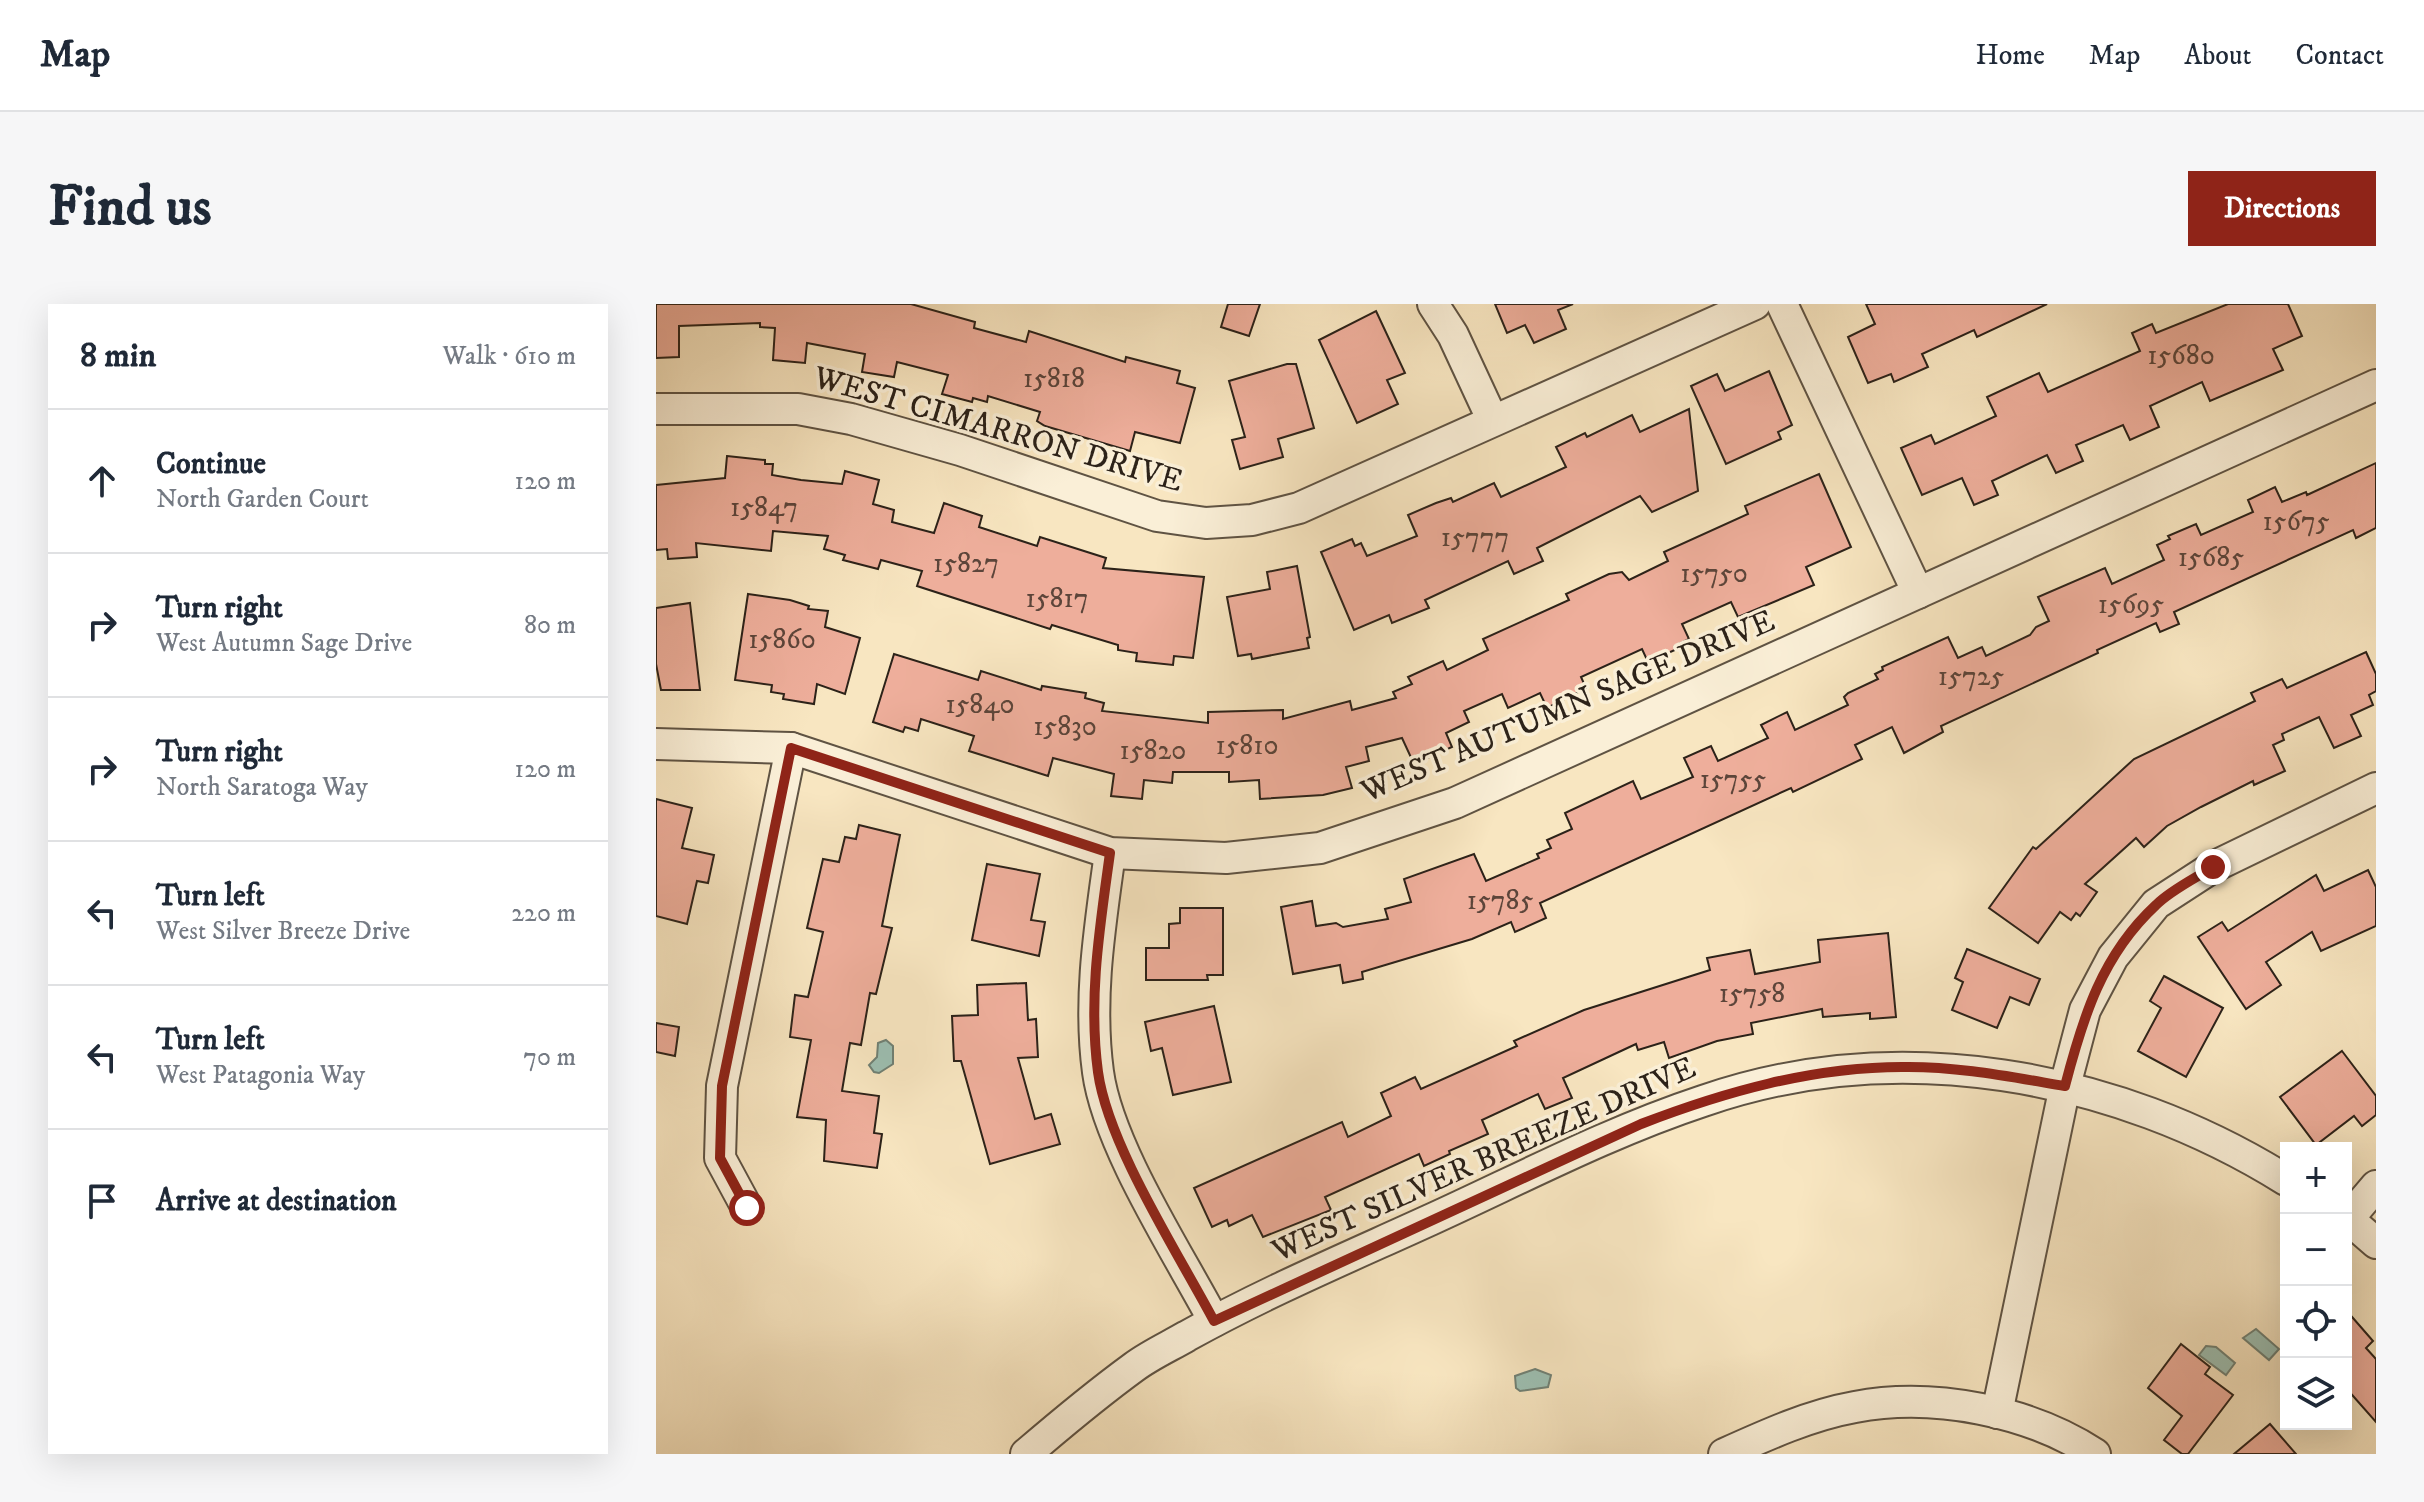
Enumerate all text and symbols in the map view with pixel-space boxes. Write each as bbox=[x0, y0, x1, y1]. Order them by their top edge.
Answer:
text: Map bbox=[40, 31, 110, 79]
text: Home bbox=[1976, 38, 2045, 73]
text: Map bbox=[2089, 38, 2140, 73]
text: About bbox=[2184, 38, 2251, 73]
text: Contact bbox=[2295, 38, 2384, 73]
button: Directions bbox=[2188, 171, 2376, 246]
text: Find us bbox=[48, 173, 212, 243]
text: 8 min bbox=[80, 335, 156, 377]
house number: 15680 bbox=[2147, 338, 2215, 373]
text: Walk · 610 m bbox=[443, 340, 576, 373]
street label: WEST CIMARRON DRIVE bbox=[808, 358, 1187, 502]
house number: 15818 bbox=[1023, 361, 1085, 396]
text: Continue bbox=[156, 446, 266, 483]
icon: ahead bbox=[80, 459, 124, 503]
text: 120 m bbox=[515, 465, 576, 498]
text: North Garden Court bbox=[156, 483, 369, 516]
house number: 15847 bbox=[730, 490, 798, 525]
house number: 15675 bbox=[2262, 504, 2330, 539]
house number: 15777 bbox=[1441, 520, 1509, 555]
house number: 15685 bbox=[2178, 540, 2244, 575]
house number: 15827 bbox=[933, 546, 999, 581]
house number: 15750 bbox=[1680, 556, 1748, 591]
house number: 15817 bbox=[1026, 581, 1089, 616]
house number: 15695 bbox=[2098, 587, 2164, 622]
text: Turn right bbox=[156, 590, 283, 627]
street label: WEST AUTUMN SAGE DRIVE bbox=[1354, 602, 1781, 813]
icon: right bbox=[80, 603, 124, 647]
text: 80 m bbox=[524, 609, 576, 642]
house number: 15860 bbox=[748, 622, 816, 657]
text: West Autumn Sage Drive bbox=[156, 627, 412, 660]
house number: 15725 bbox=[1938, 659, 2004, 694]
house number: 15840 bbox=[945, 687, 1015, 722]
house number: 15830 bbox=[1033, 709, 1097, 744]
house number: 15810 bbox=[1215, 728, 1279, 763]
house number: 15820 bbox=[1120, 733, 1186, 768]
text: Turn right bbox=[156, 734, 283, 771]
icon: right bbox=[80, 747, 124, 791]
text: 120 m bbox=[515, 753, 576, 786]
house number: 15755 bbox=[1700, 762, 1766, 797]
text: North Saratoga Way bbox=[156, 771, 368, 804]
route end bbox=[2195, 849, 2231, 885]
text: Turn left bbox=[156, 878, 265, 915]
house number: 15785 bbox=[1467, 883, 1533, 918]
icon: left bbox=[80, 891, 124, 935]
text: 220 m bbox=[511, 897, 576, 930]
text: West Silver Breeze Drive bbox=[156, 915, 410, 948]
house number: 15758 bbox=[1719, 976, 1785, 1011]
text: Turn left bbox=[156, 1022, 265, 1059]
icon: left bbox=[80, 1035, 124, 1079]
text: 70 m bbox=[523, 1041, 576, 1074]
street label: WEST SILVER BREEZE DRIVE bbox=[1265, 1048, 1702, 1272]
text: West Patagonia Way bbox=[156, 1059, 365, 1092]
map controls bbox=[2280, 1142, 2352, 1430]
button: + bbox=[2280, 1142, 2352, 1214]
icon: arrive bbox=[80, 1179, 124, 1223]
text: Arrive at destination bbox=[156, 1183, 397, 1220]
route start bbox=[729, 1190, 765, 1226]
button: − bbox=[2280, 1214, 2352, 1286]
button: locate bbox=[2280, 1286, 2352, 1358]
button: layers bbox=[2280, 1358, 2352, 1430]

